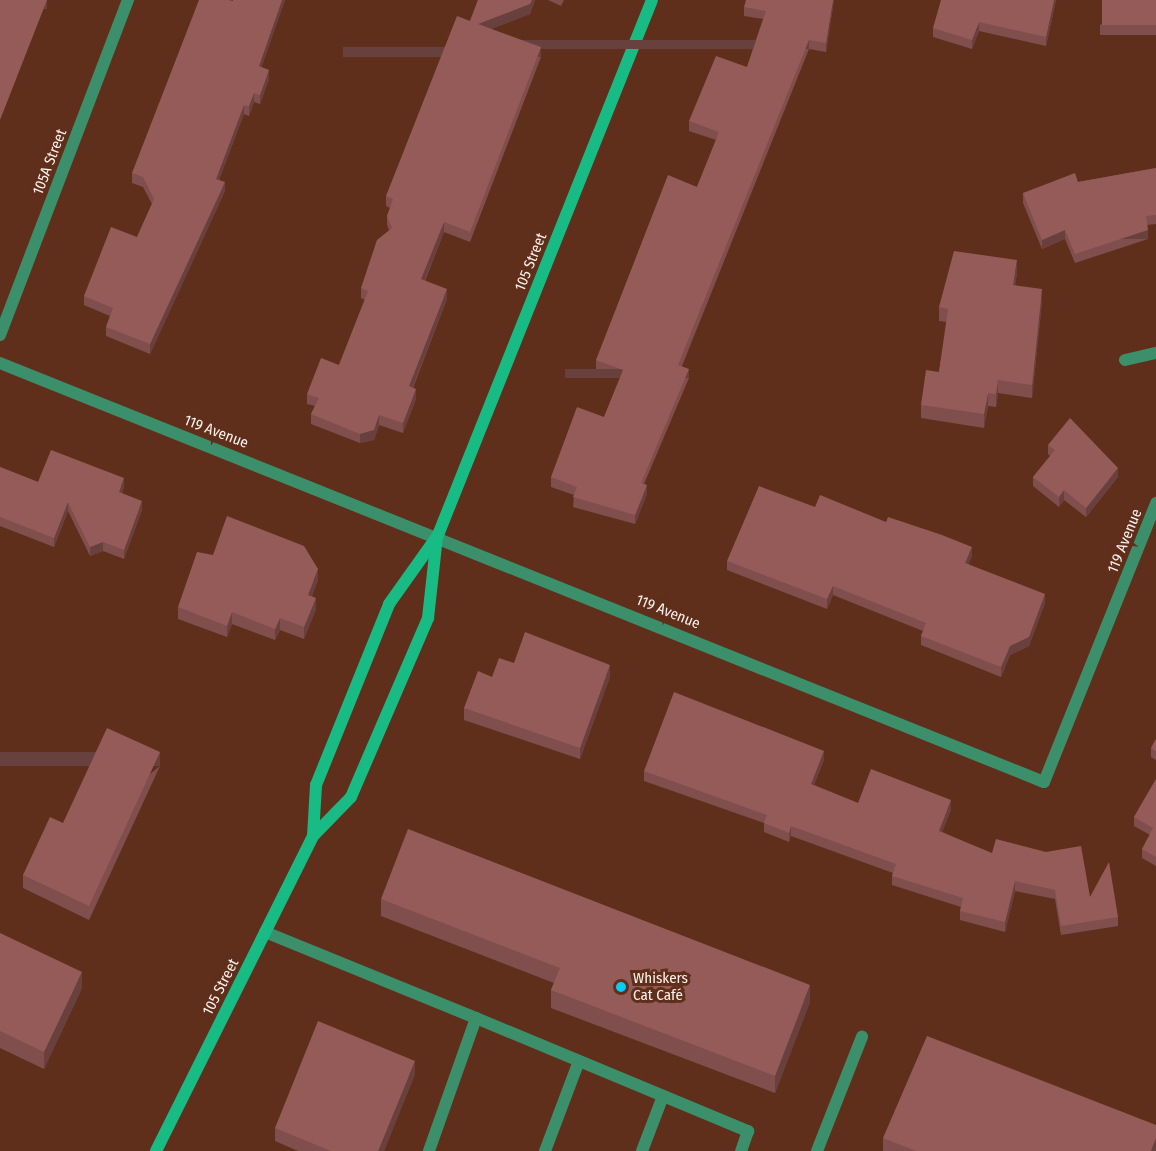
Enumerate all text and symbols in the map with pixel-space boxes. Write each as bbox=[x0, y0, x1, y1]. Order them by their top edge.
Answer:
street label: 105A Street bbox=[29, 127, 71, 197]
street label: 105 Street bbox=[511, 230, 551, 294]
street label: 119 Avenue bbox=[181, 412, 251, 452]
street label: 119 Avenue bbox=[1104, 506, 1146, 576]
street label: 119 Avenue bbox=[633, 591, 703, 633]
street label: 105 Street bbox=[199, 956, 243, 1018]
place label: Whiskers Cat Café bbox=[633, 969, 688, 1004]
marker: Whiskers Cat Café bbox=[614, 980, 628, 994]

